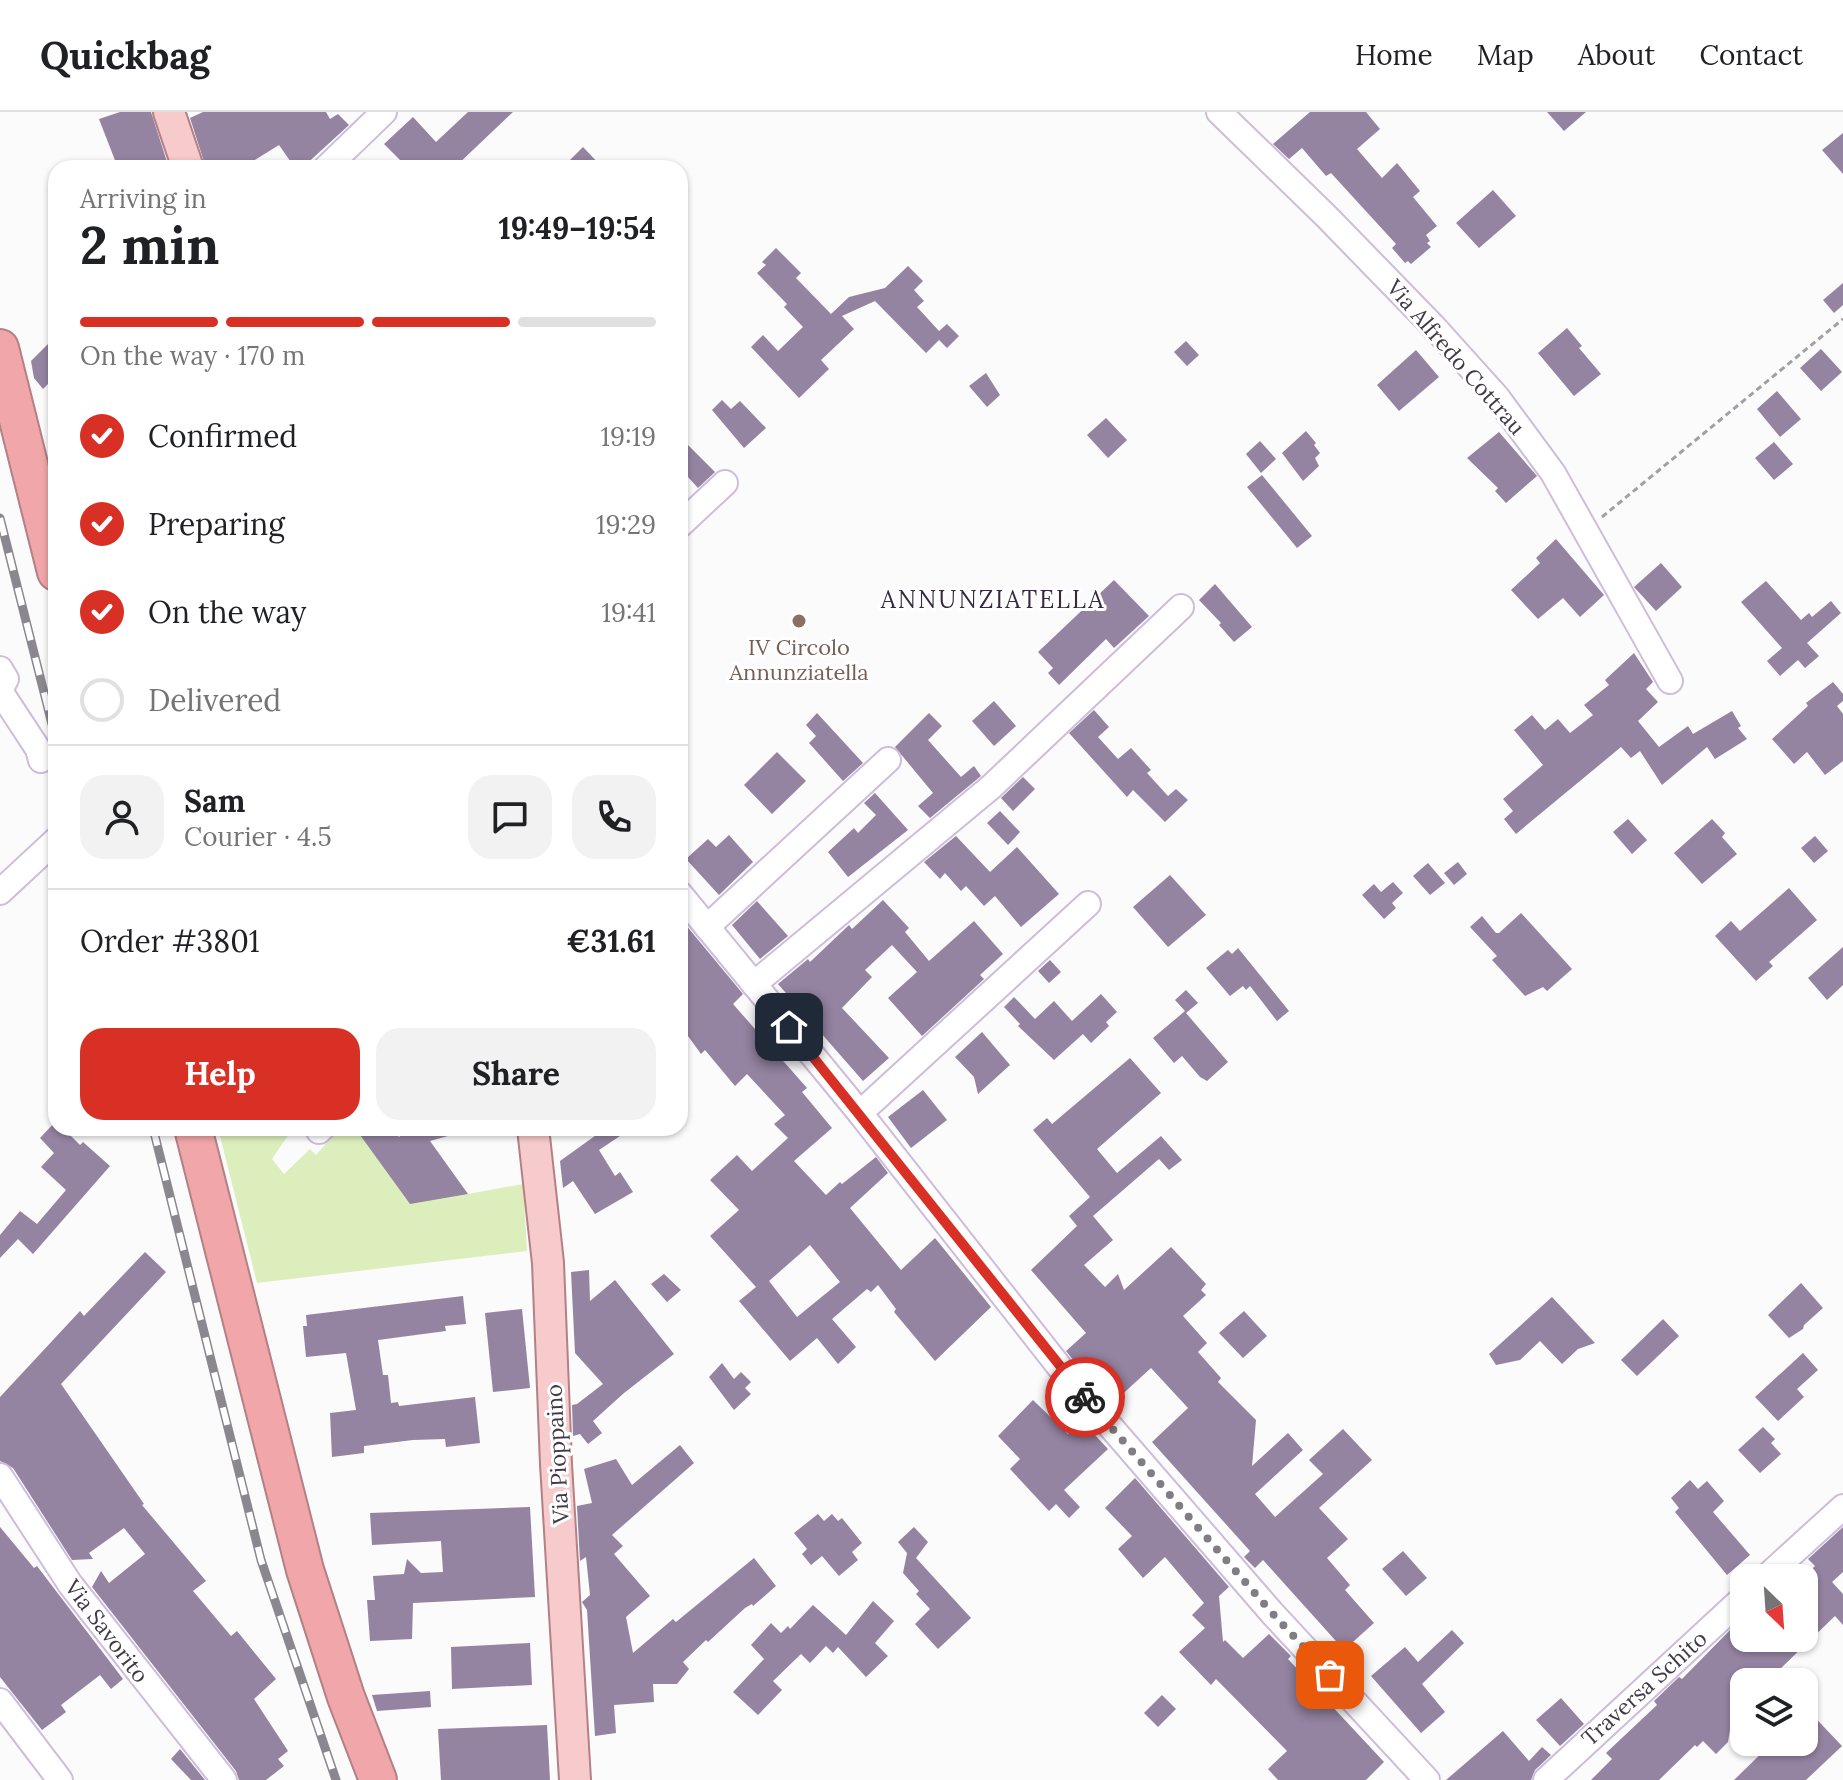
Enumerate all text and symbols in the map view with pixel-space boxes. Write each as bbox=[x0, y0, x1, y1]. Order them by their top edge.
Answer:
text: Quickbag bbox=[40, 31, 210, 79]
text: Home bbox=[1355, 37, 1433, 73]
text: Map bbox=[1477, 37, 1534, 73]
text: About bbox=[1578, 37, 1655, 73]
text: Contact bbox=[1699, 37, 1803, 73]
text: Arriving in bbox=[80, 182, 207, 215]
text: 19:49–19:54 bbox=[499, 209, 656, 247]
text: 2 min bbox=[80, 212, 219, 278]
street label: Via Alfredo Cottrau bbox=[1380, 273, 1531, 440]
text: On the way · 170 m bbox=[80, 339, 305, 372]
icon: check bbox=[80, 414, 124, 458]
text: Confirmed bbox=[148, 417, 297, 455]
text: 19:19 bbox=[601, 420, 656, 453]
icon: check bbox=[80, 502, 124, 546]
text: Preparing bbox=[148, 505, 285, 543]
text: 19:29 bbox=[596, 508, 656, 541]
district label: ANNUNZIATELLA bbox=[880, 584, 1105, 615]
icon: check bbox=[80, 590, 124, 634]
text: On the way bbox=[148, 593, 306, 631]
text: 19:41 bbox=[601, 596, 656, 629]
marker: IV Circolo Annunziatella bbox=[790, 612, 808, 630]
place label: IV Circolo Annunziatella bbox=[728, 633, 869, 686]
text: Delivered bbox=[148, 681, 281, 719]
button: person bbox=[80, 775, 164, 859]
button: chat bbox=[468, 775, 552, 859]
button: phone bbox=[572, 775, 656, 859]
text: Sam bbox=[184, 782, 245, 820]
text: Courier · 4.5 bbox=[184, 820, 332, 853]
text: Order #3801 bbox=[80, 922, 260, 960]
text: €31.61 bbox=[566, 922, 656, 960]
pin bbox=[755, 993, 823, 1061]
icon: home bbox=[767, 1005, 811, 1049]
button: Help bbox=[80, 1028, 360, 1120]
button: Share bbox=[376, 1028, 656, 1120]
courier bbox=[1045, 1357, 1125, 1437]
icon: bike bbox=[1063, 1375, 1107, 1419]
street label: Via Pioppaino bbox=[539, 1383, 575, 1526]
north arrow bbox=[1730, 1564, 1818, 1652]
map controls bbox=[1730, 1564, 1818, 1756]
street label: Via Savorito bbox=[58, 1573, 155, 1688]
street label: Traversa Schito bbox=[1575, 1624, 1713, 1752]
pin bbox=[1296, 1641, 1364, 1709]
icon: bag bbox=[1308, 1653, 1352, 1697]
button: layers bbox=[1730, 1668, 1818, 1756]

